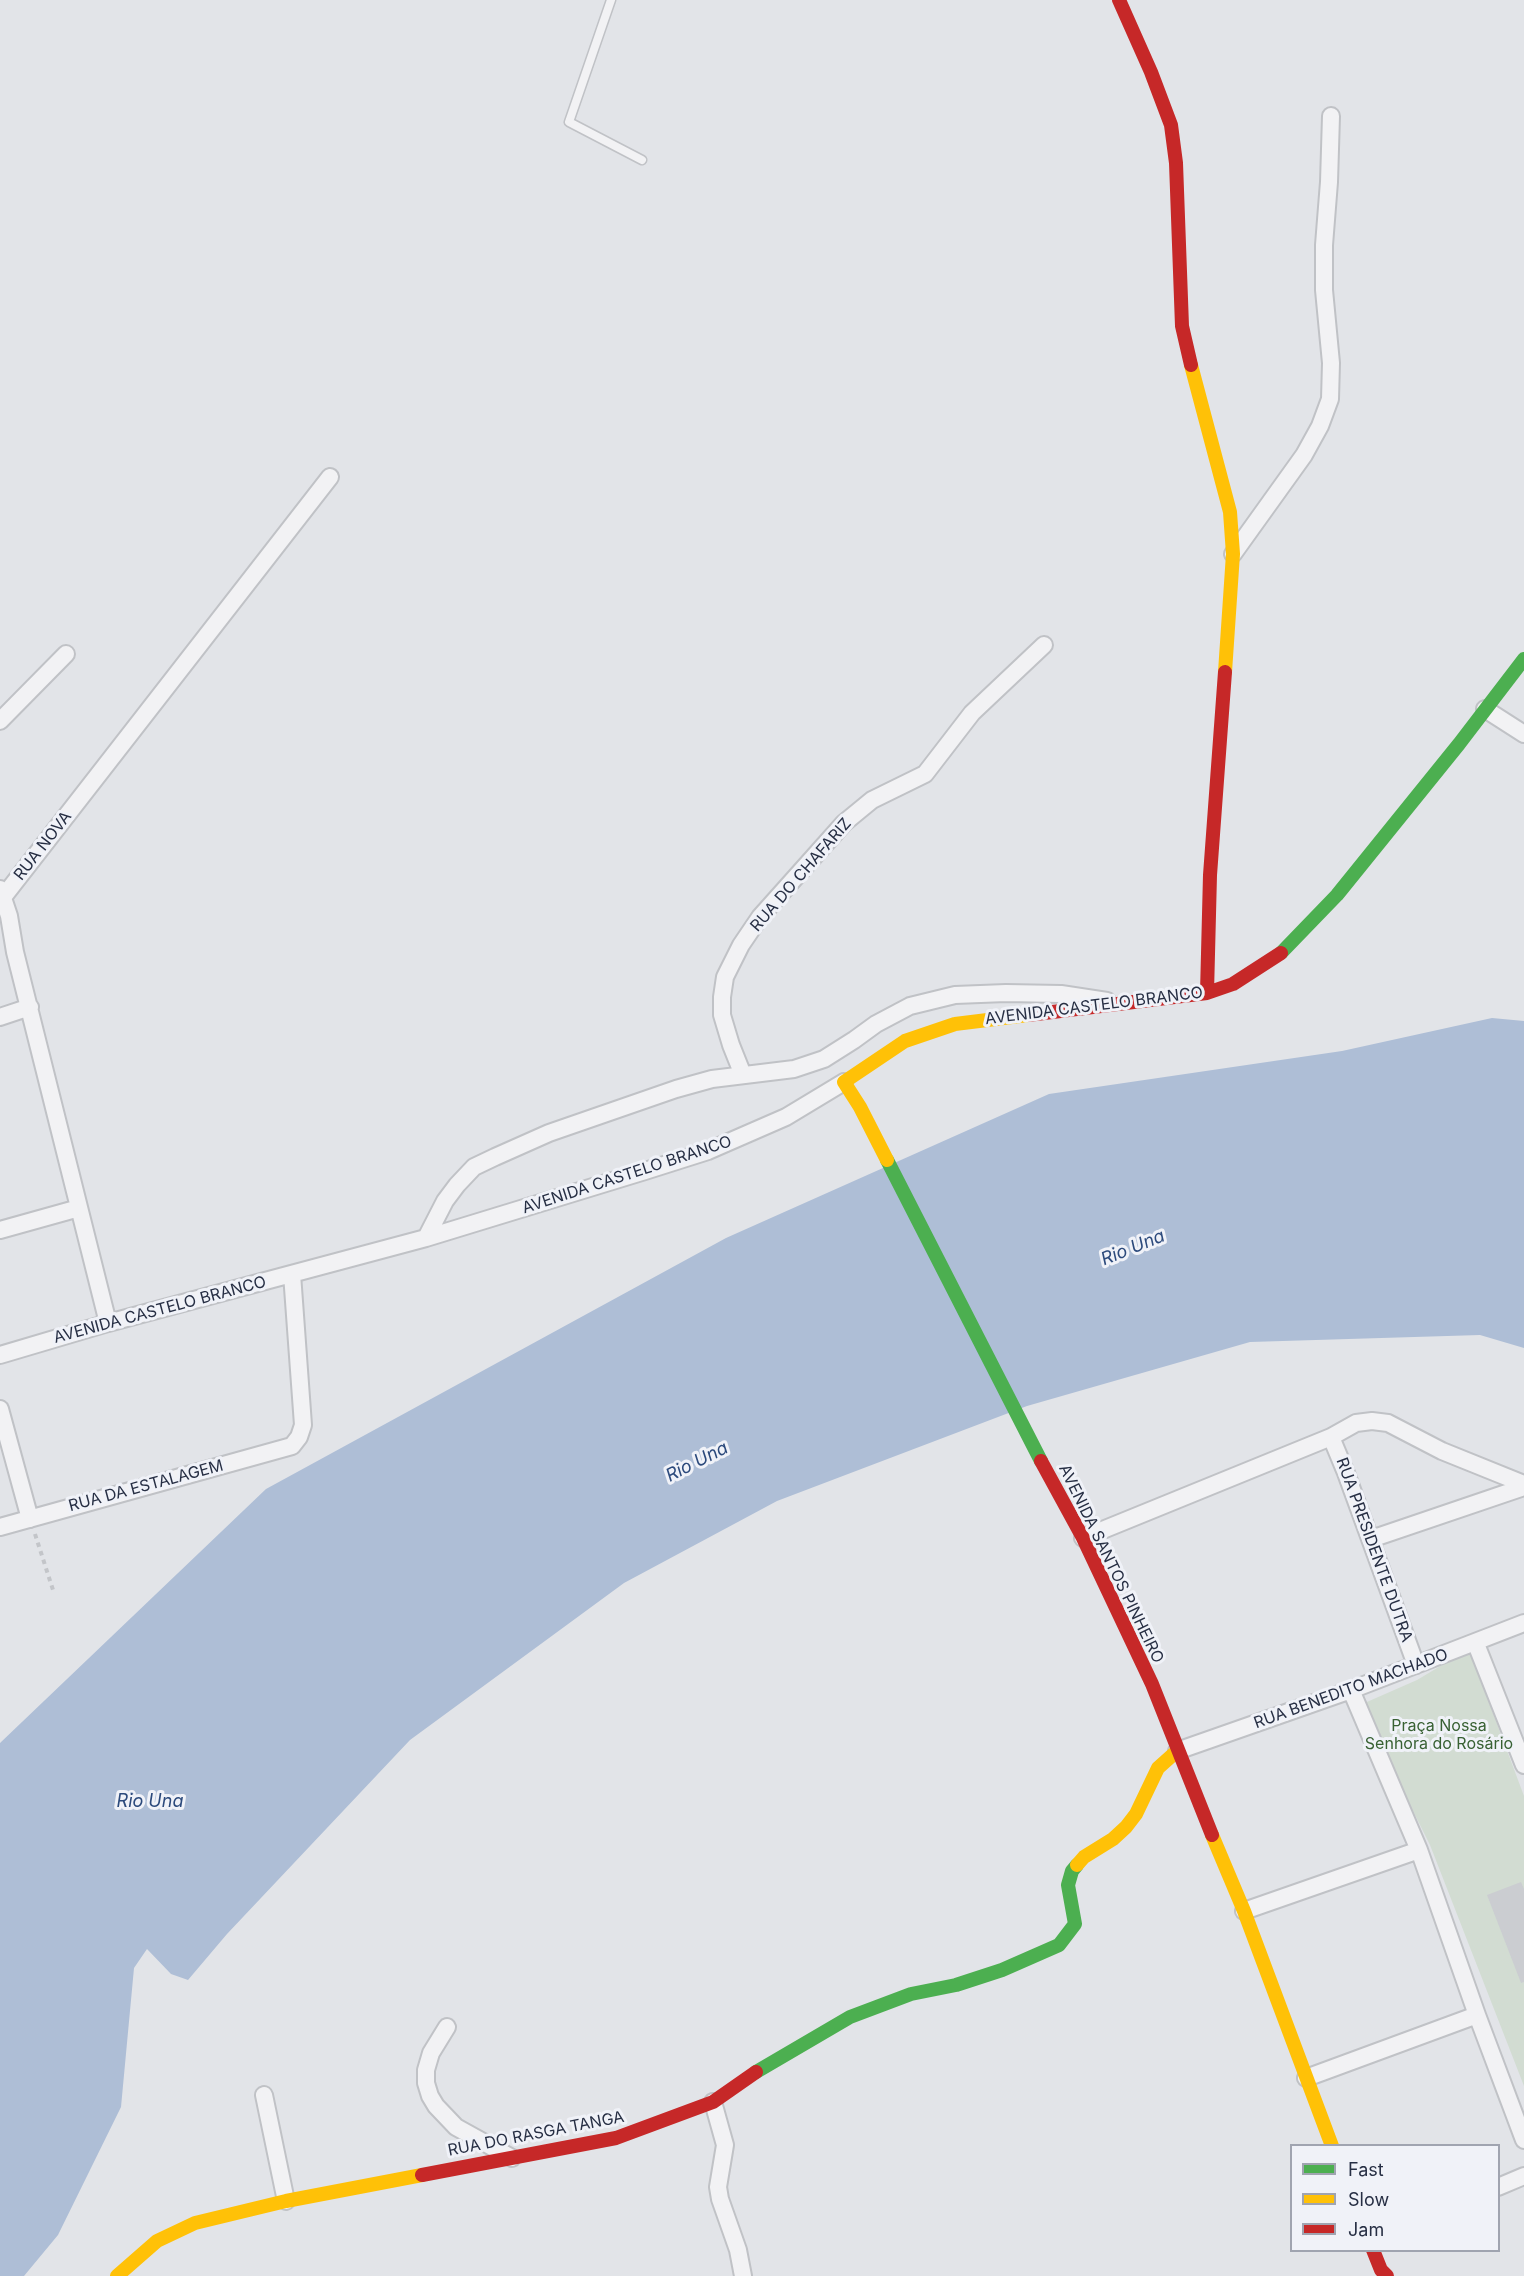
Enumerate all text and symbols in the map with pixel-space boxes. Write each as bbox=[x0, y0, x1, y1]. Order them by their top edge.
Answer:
street label: RUA NOVA bbox=[10, 808, 76, 884]
street label: RUA DO CHAFARIZ bbox=[747, 814, 855, 936]
street label: AVENIDA CASTELO BRANCO bbox=[984, 983, 1204, 1029]
street label: AVENIDA CASTELO BRANCO bbox=[520, 1132, 734, 1218]
water label: Rio Una bbox=[1098, 1225, 1168, 1271]
street label: AVENIDA CASTELO BRANCO bbox=[52, 1272, 268, 1348]
water label: Rio Una bbox=[662, 1437, 732, 1487]
street label: RUA PRESIDENTE DUTRA bbox=[1332, 1455, 1416, 1645]
street label: RUA DA ESTALAGEM bbox=[67, 1456, 225, 1516]
street label: AVENIDA SANTOS PINHEIRO bbox=[1054, 1462, 1168, 1666]
street label: RUA BENEDITO MACHADO bbox=[1251, 1645, 1451, 1733]
park label: Praça Nossa Senhora do Rosário bbox=[1365, 1716, 1513, 1754]
water label: Rio Una bbox=[117, 1791, 183, 1813]
street label: RUA DO RASGA TANGA bbox=[446, 2107, 626, 2161]
legend bbox=[1290, 2144, 1500, 2252]
text: Fast bbox=[1348, 2159, 1384, 2180]
text: Slow bbox=[1348, 2189, 1389, 2210]
text: Jam bbox=[1348, 2219, 1384, 2240]

